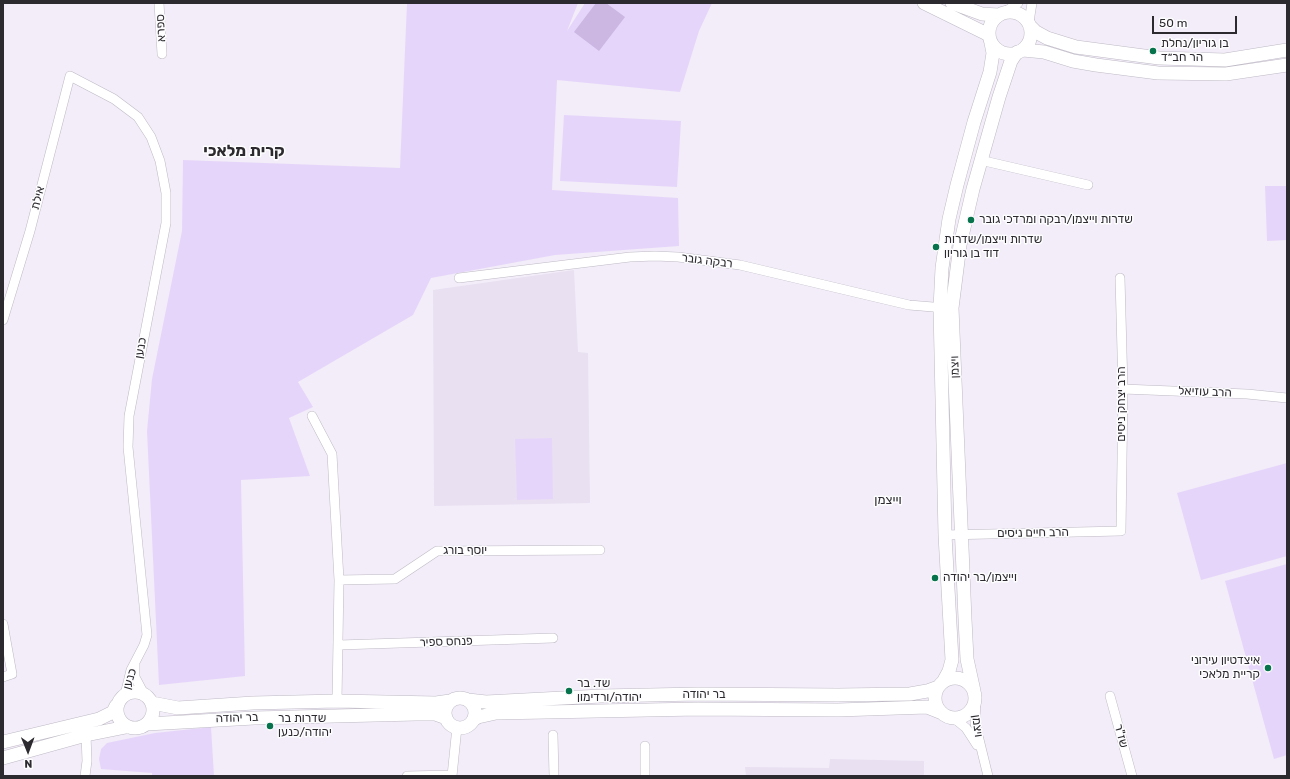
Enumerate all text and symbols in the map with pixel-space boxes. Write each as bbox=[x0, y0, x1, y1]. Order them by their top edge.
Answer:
scale bar bbox=[1154, 8, 1239, 34]
street label: ספרא bbox=[153, 14, 169, 42]
text: 50 m bbox=[1159, 16, 1187, 30]
place label: בן גוריון/נחלת הר חב״ד bbox=[1161, 37, 1229, 65]
marker: בן גוריון/נחלת הר חב״ד bbox=[1148, 46, 1158, 56]
district label: קרית מלאכי bbox=[203, 141, 285, 161]
street label: אילת bbox=[28, 185, 48, 211]
place label: שדרות וייצמן/רבקה ומרדכי גובר bbox=[979, 213, 1133, 227]
marker: שדרות וייצמן/רבקה ומרדכי גובר bbox=[966, 215, 976, 225]
place label: שדרות וייצמן/שדרות דוד בן גוריון bbox=[944, 233, 1042, 261]
marker: שדרות וייצמן/שדרות דוד בן גוריון bbox=[931, 242, 941, 252]
street label: רבקה גובר bbox=[680, 251, 734, 271]
street label: כנען bbox=[132, 336, 150, 360]
street label: ויצמן bbox=[947, 355, 963, 379]
street label: הרב יצחק ניסים bbox=[1115, 366, 1129, 442]
street label: הרב עוזיאל bbox=[1178, 384, 1232, 400]
district label: וייצמן bbox=[874, 492, 902, 508]
street label: הרב חיים ניסים bbox=[997, 525, 1069, 541]
street label: יוסף בורג bbox=[443, 544, 487, 558]
place label: וייצמן/בר יהודה bbox=[943, 571, 1017, 585]
marker: וייצמן/בר יהודה bbox=[930, 573, 940, 583]
street label: פנחס ספיר bbox=[419, 634, 473, 650]
place label: איצדטיון עירוני קריית מלאכי bbox=[1191, 654, 1260, 682]
marker: איצדטיון עירוני קריית מלאכי bbox=[1263, 663, 1273, 673]
street label: כנען bbox=[120, 667, 140, 691]
place label: שד. בר יהודה/ורדימון bbox=[577, 677, 642, 705]
marker: שד. בר יהודה/ורדימון bbox=[564, 686, 574, 696]
street label: בר יהודה bbox=[683, 688, 725, 702]
street label: בר יהודה bbox=[215, 710, 259, 726]
place label: שדרות בר יהודה/כנען bbox=[278, 712, 332, 740]
street label: ויצמן bbox=[968, 714, 986, 738]
marker: שדרות בר יהודה/כנען bbox=[265, 721, 275, 731]
street label: שז"ר bbox=[1111, 723, 1131, 749]
north arrow bbox=[8, 731, 48, 771]
text: N bbox=[24, 757, 32, 770]

